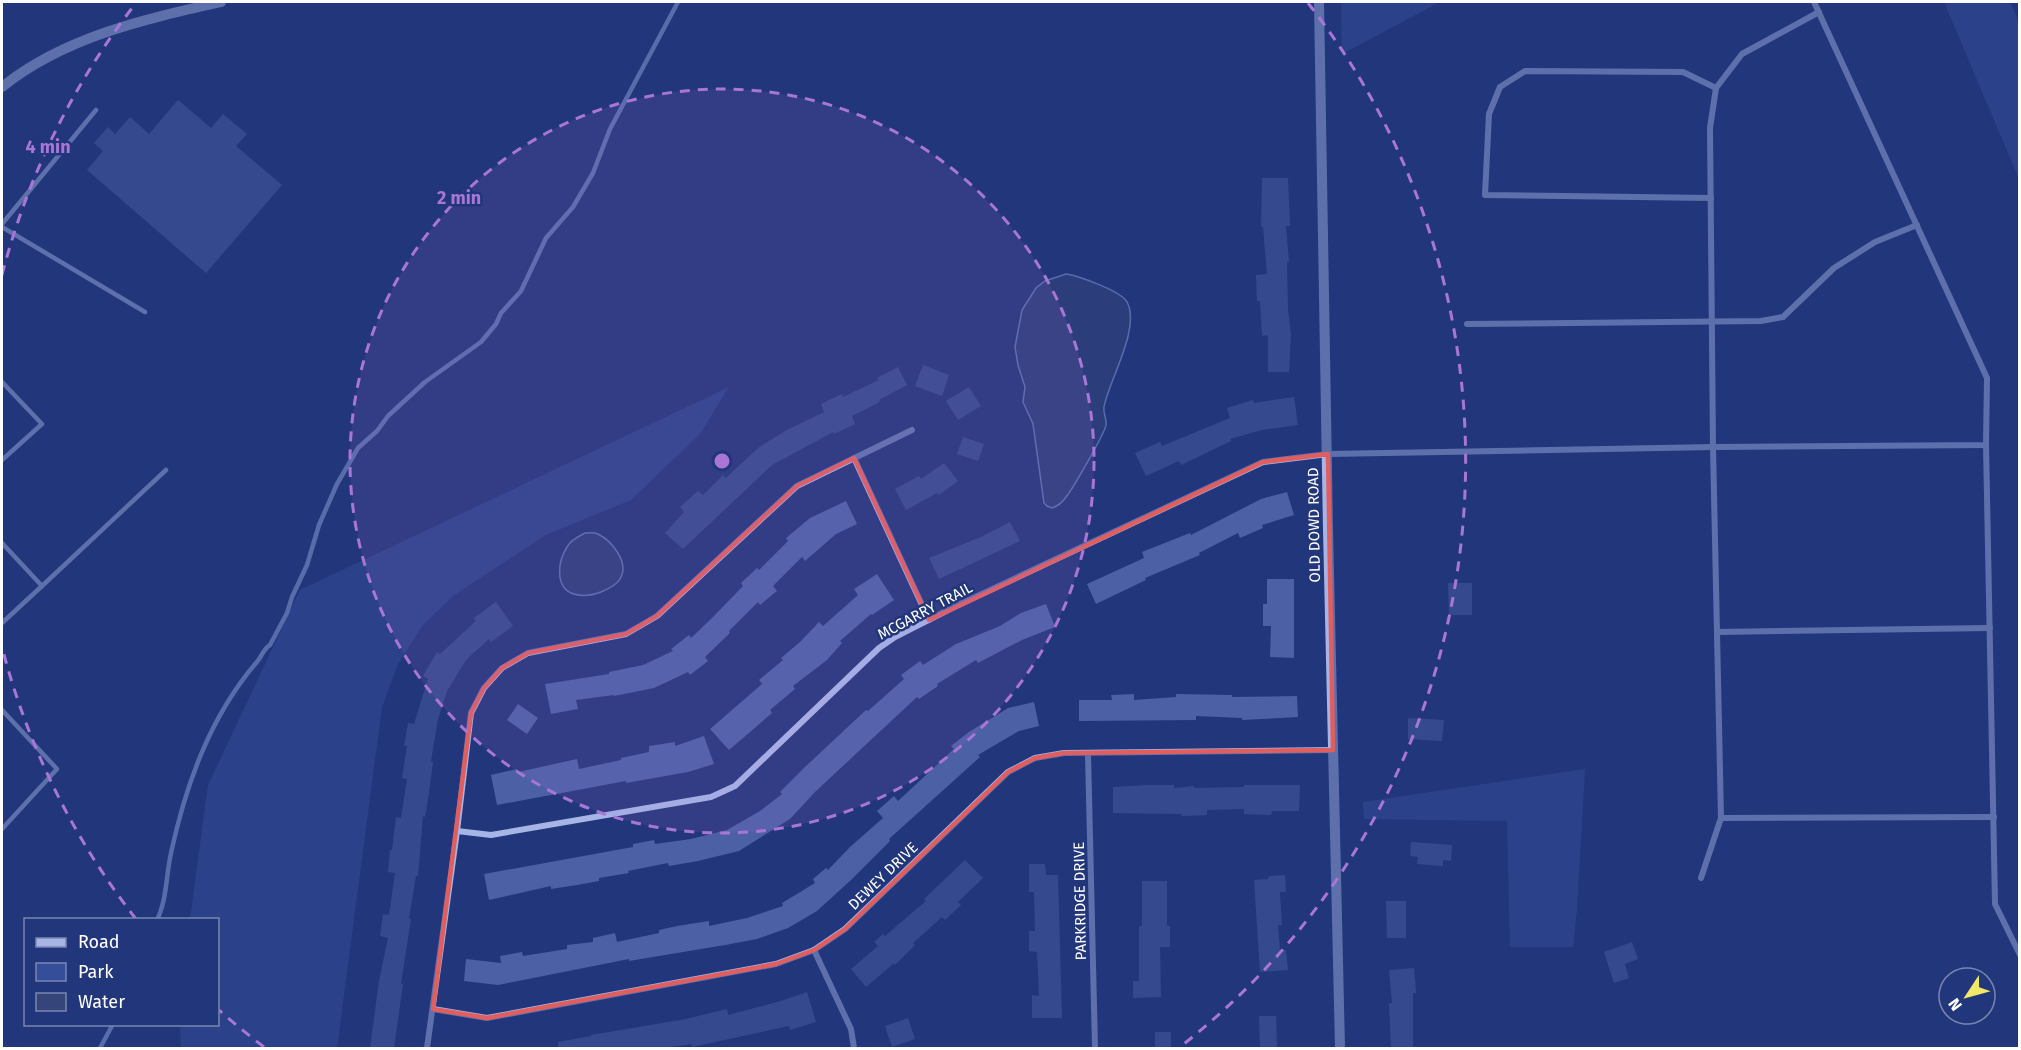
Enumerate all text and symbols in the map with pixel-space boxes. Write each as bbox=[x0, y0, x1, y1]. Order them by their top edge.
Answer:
text: 4 min bbox=[25, 136, 71, 158]
text: 2 min bbox=[437, 187, 481, 209]
centre of rings bbox=[712, 451, 732, 471]
street label: OLD DOWD ROAD bbox=[1304, 467, 1324, 583]
street label: MCGARRY TRAIL bbox=[874, 578, 976, 644]
street label: DEWEY DRIVE bbox=[844, 838, 922, 914]
street label: PARKRIDGE DRIVE bbox=[1070, 842, 1090, 960]
legend bbox=[24, 918, 219, 1026]
text: Road bbox=[78, 931, 120, 953]
text: Park bbox=[78, 961, 114, 983]
north arrow bbox=[1937, 966, 1997, 1026]
text: Water bbox=[78, 991, 125, 1013]
text: N bbox=[1944, 995, 1966, 1014]

